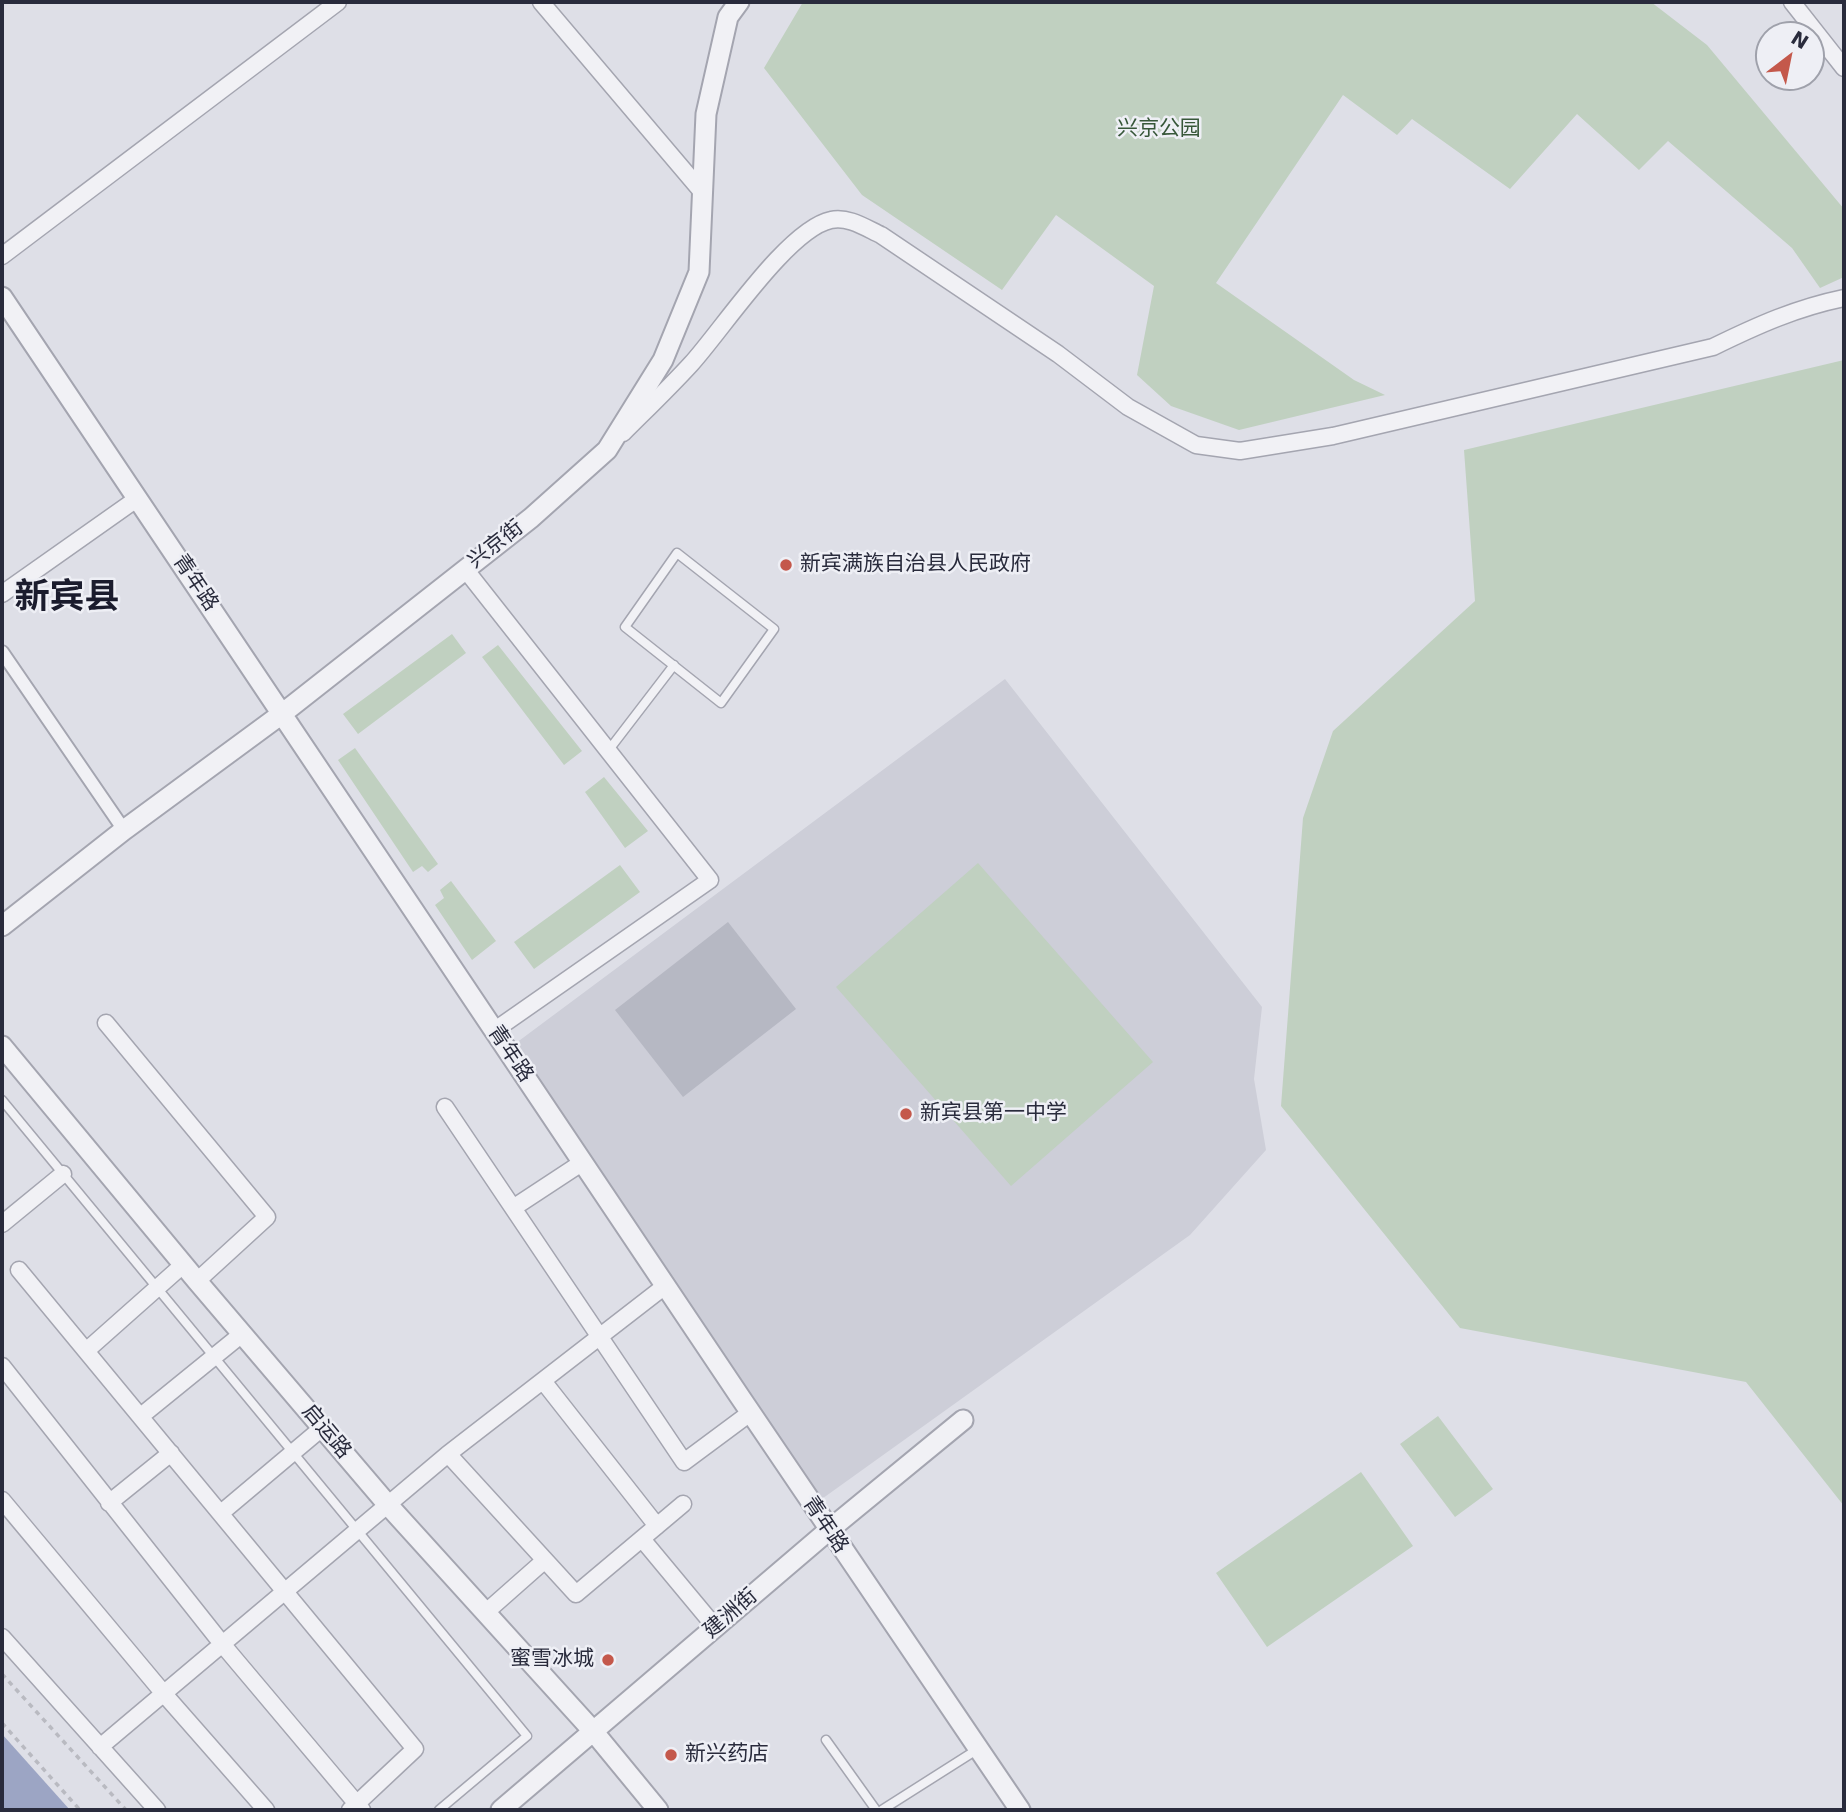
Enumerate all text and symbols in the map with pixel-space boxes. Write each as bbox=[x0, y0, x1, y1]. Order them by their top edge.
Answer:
north arrow bbox=[1755, 21, 1825, 91]
text: N bbox=[1787, 26, 1813, 53]
park label: 兴京公园 bbox=[1117, 117, 1201, 143]
street label: 兴京街 bbox=[463, 516, 529, 574]
street label: 青年路 bbox=[167, 550, 223, 616]
place label: 新宾满族自治县人民政府 bbox=[800, 552, 1031, 578]
marker: 新宾满族自治县人民政府 bbox=[778, 557, 794, 573]
district label: 新宾县 bbox=[15, 578, 119, 620]
street label: 青年路 bbox=[482, 1021, 538, 1087]
place label: 新宾县第一中学 bbox=[920, 1101, 1067, 1127]
marker: 新宾县第一中学 bbox=[898, 1106, 914, 1122]
street label: 启运路 bbox=[296, 1400, 356, 1464]
street label: 青年路 bbox=[797, 1492, 853, 1558]
street label: 建洲街 bbox=[699, 1584, 763, 1644]
place label: 蜜雪冰城 bbox=[510, 1647, 594, 1673]
marker: 蜜雪冰城 bbox=[600, 1652, 616, 1668]
place label: 新兴药店 bbox=[685, 1742, 769, 1768]
marker: 新兴药店 bbox=[663, 1747, 679, 1763]

